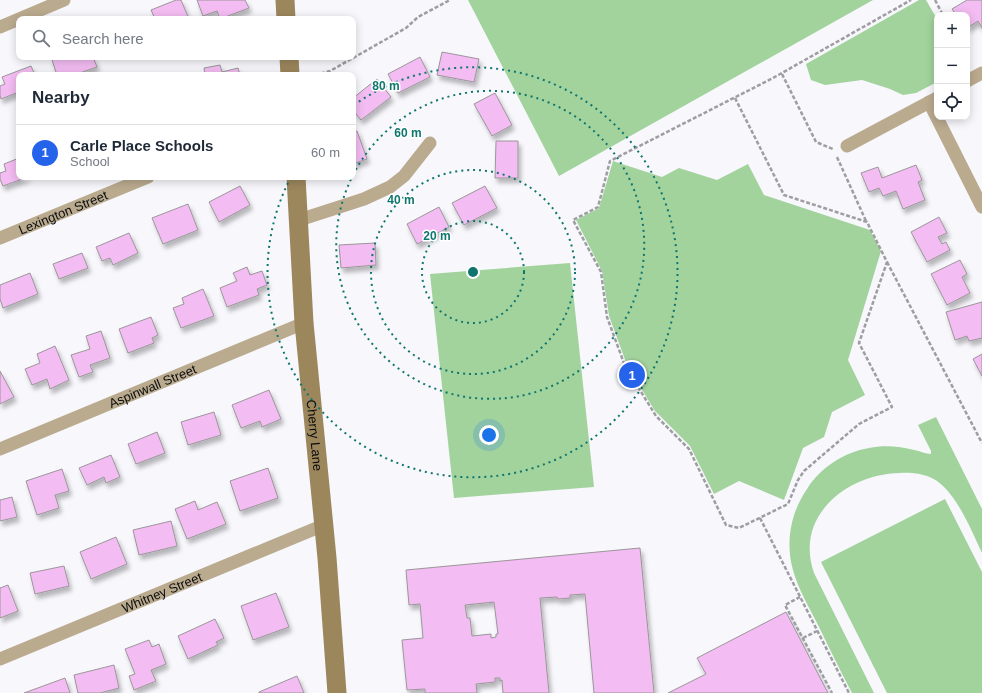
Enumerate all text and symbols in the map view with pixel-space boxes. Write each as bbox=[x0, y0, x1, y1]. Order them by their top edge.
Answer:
map controls bbox=[934, 12, 970, 120]
button: + bbox=[934, 12, 970, 48]
search box bbox=[16, 16, 356, 60]
icon: search bbox=[30, 27, 52, 49]
text: Search here bbox=[62, 30, 144, 47]
button: − bbox=[934, 48, 970, 84]
text: 80 m bbox=[372, 79, 400, 93]
button: locate bbox=[934, 84, 970, 120]
text: Nearby bbox=[32, 88, 90, 107]
text: 60 m bbox=[394, 126, 422, 140]
text: Carle Place Schools bbox=[70, 137, 213, 154]
text: 1 bbox=[41, 145, 49, 160]
text: 60 m bbox=[311, 145, 340, 160]
text: School bbox=[70, 154, 110, 169]
street label: Lexington Street bbox=[16, 187, 110, 238]
text: 40 m bbox=[387, 193, 415, 207]
text: 20 m bbox=[423, 229, 451, 243]
centre of rings bbox=[466, 265, 480, 279]
pin: 1 bbox=[619, 360, 645, 390]
street label: Aspinwall Street bbox=[107, 361, 199, 411]
street label: Cherry Lane bbox=[304, 399, 325, 472]
your location bbox=[479, 425, 499, 445]
street label: Whitney Street bbox=[120, 569, 205, 616]

